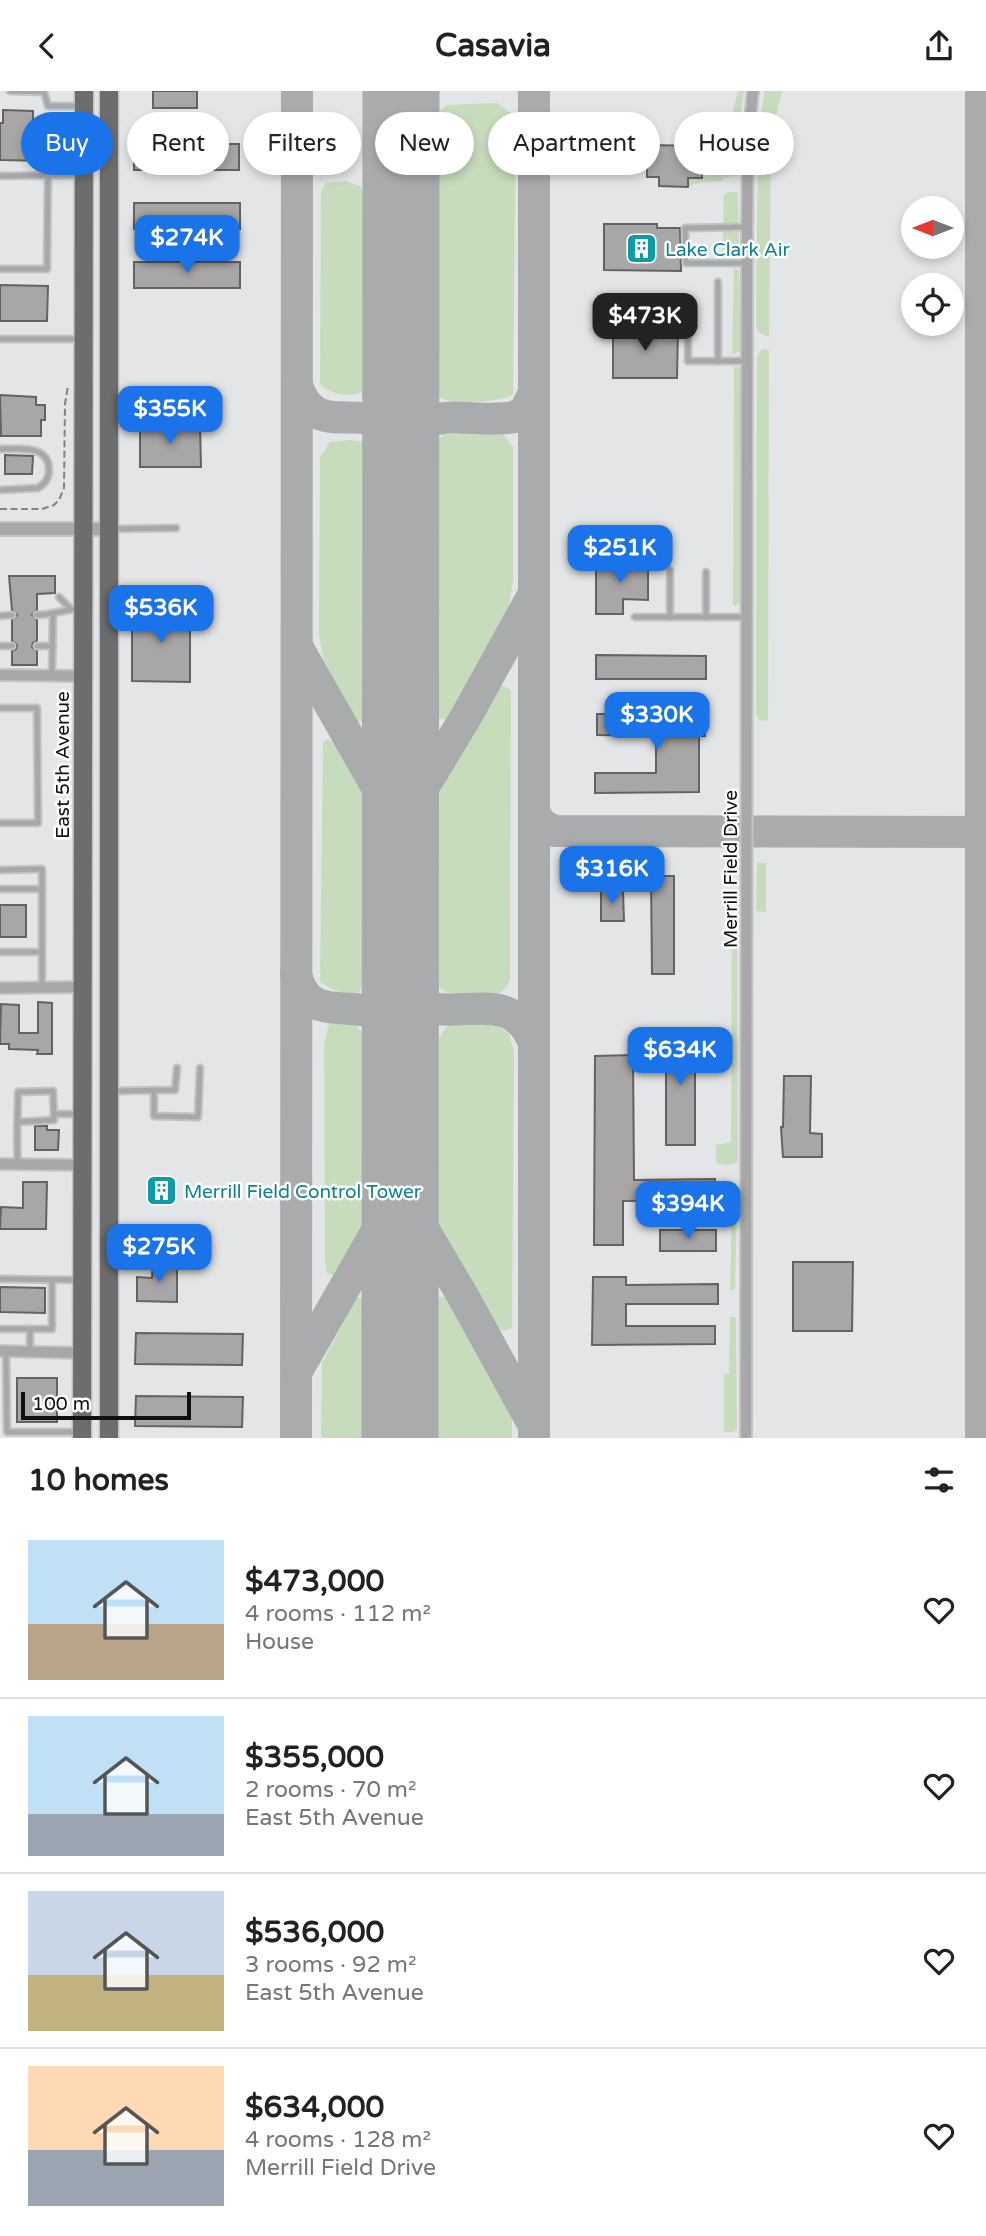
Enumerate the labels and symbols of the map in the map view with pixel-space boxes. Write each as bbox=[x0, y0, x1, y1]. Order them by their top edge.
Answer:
north arrow bbox=[901, 196, 964, 259]
pin: $274K bbox=[138, 215, 236, 275]
building icon: Lake Clark Air bbox=[625, 232, 659, 266]
place label: Lake Clark Air bbox=[665, 239, 790, 261]
pin: $473K bbox=[596, 293, 694, 353]
pin: $355K bbox=[121, 387, 219, 446]
pin: $251K bbox=[571, 525, 669, 585]
pin: $536K bbox=[112, 585, 210, 645]
street label: East 5th Avenue bbox=[52, 691, 74, 839]
pin: $330K bbox=[608, 693, 706, 752]
street label: Merrill Field Drive bbox=[720, 790, 742, 948]
pin: $316K bbox=[563, 847, 661, 906]
pin: $634K bbox=[631, 1027, 729, 1087]
building icon: Merrill Field Control Tower bbox=[144, 1174, 178, 1208]
place label: Merrill Field Control Tower bbox=[184, 1181, 422, 1203]
pin: $394K bbox=[639, 1181, 737, 1241]
pin: $275K bbox=[110, 1225, 208, 1284]
scale bar bbox=[21, 1389, 191, 1421]

